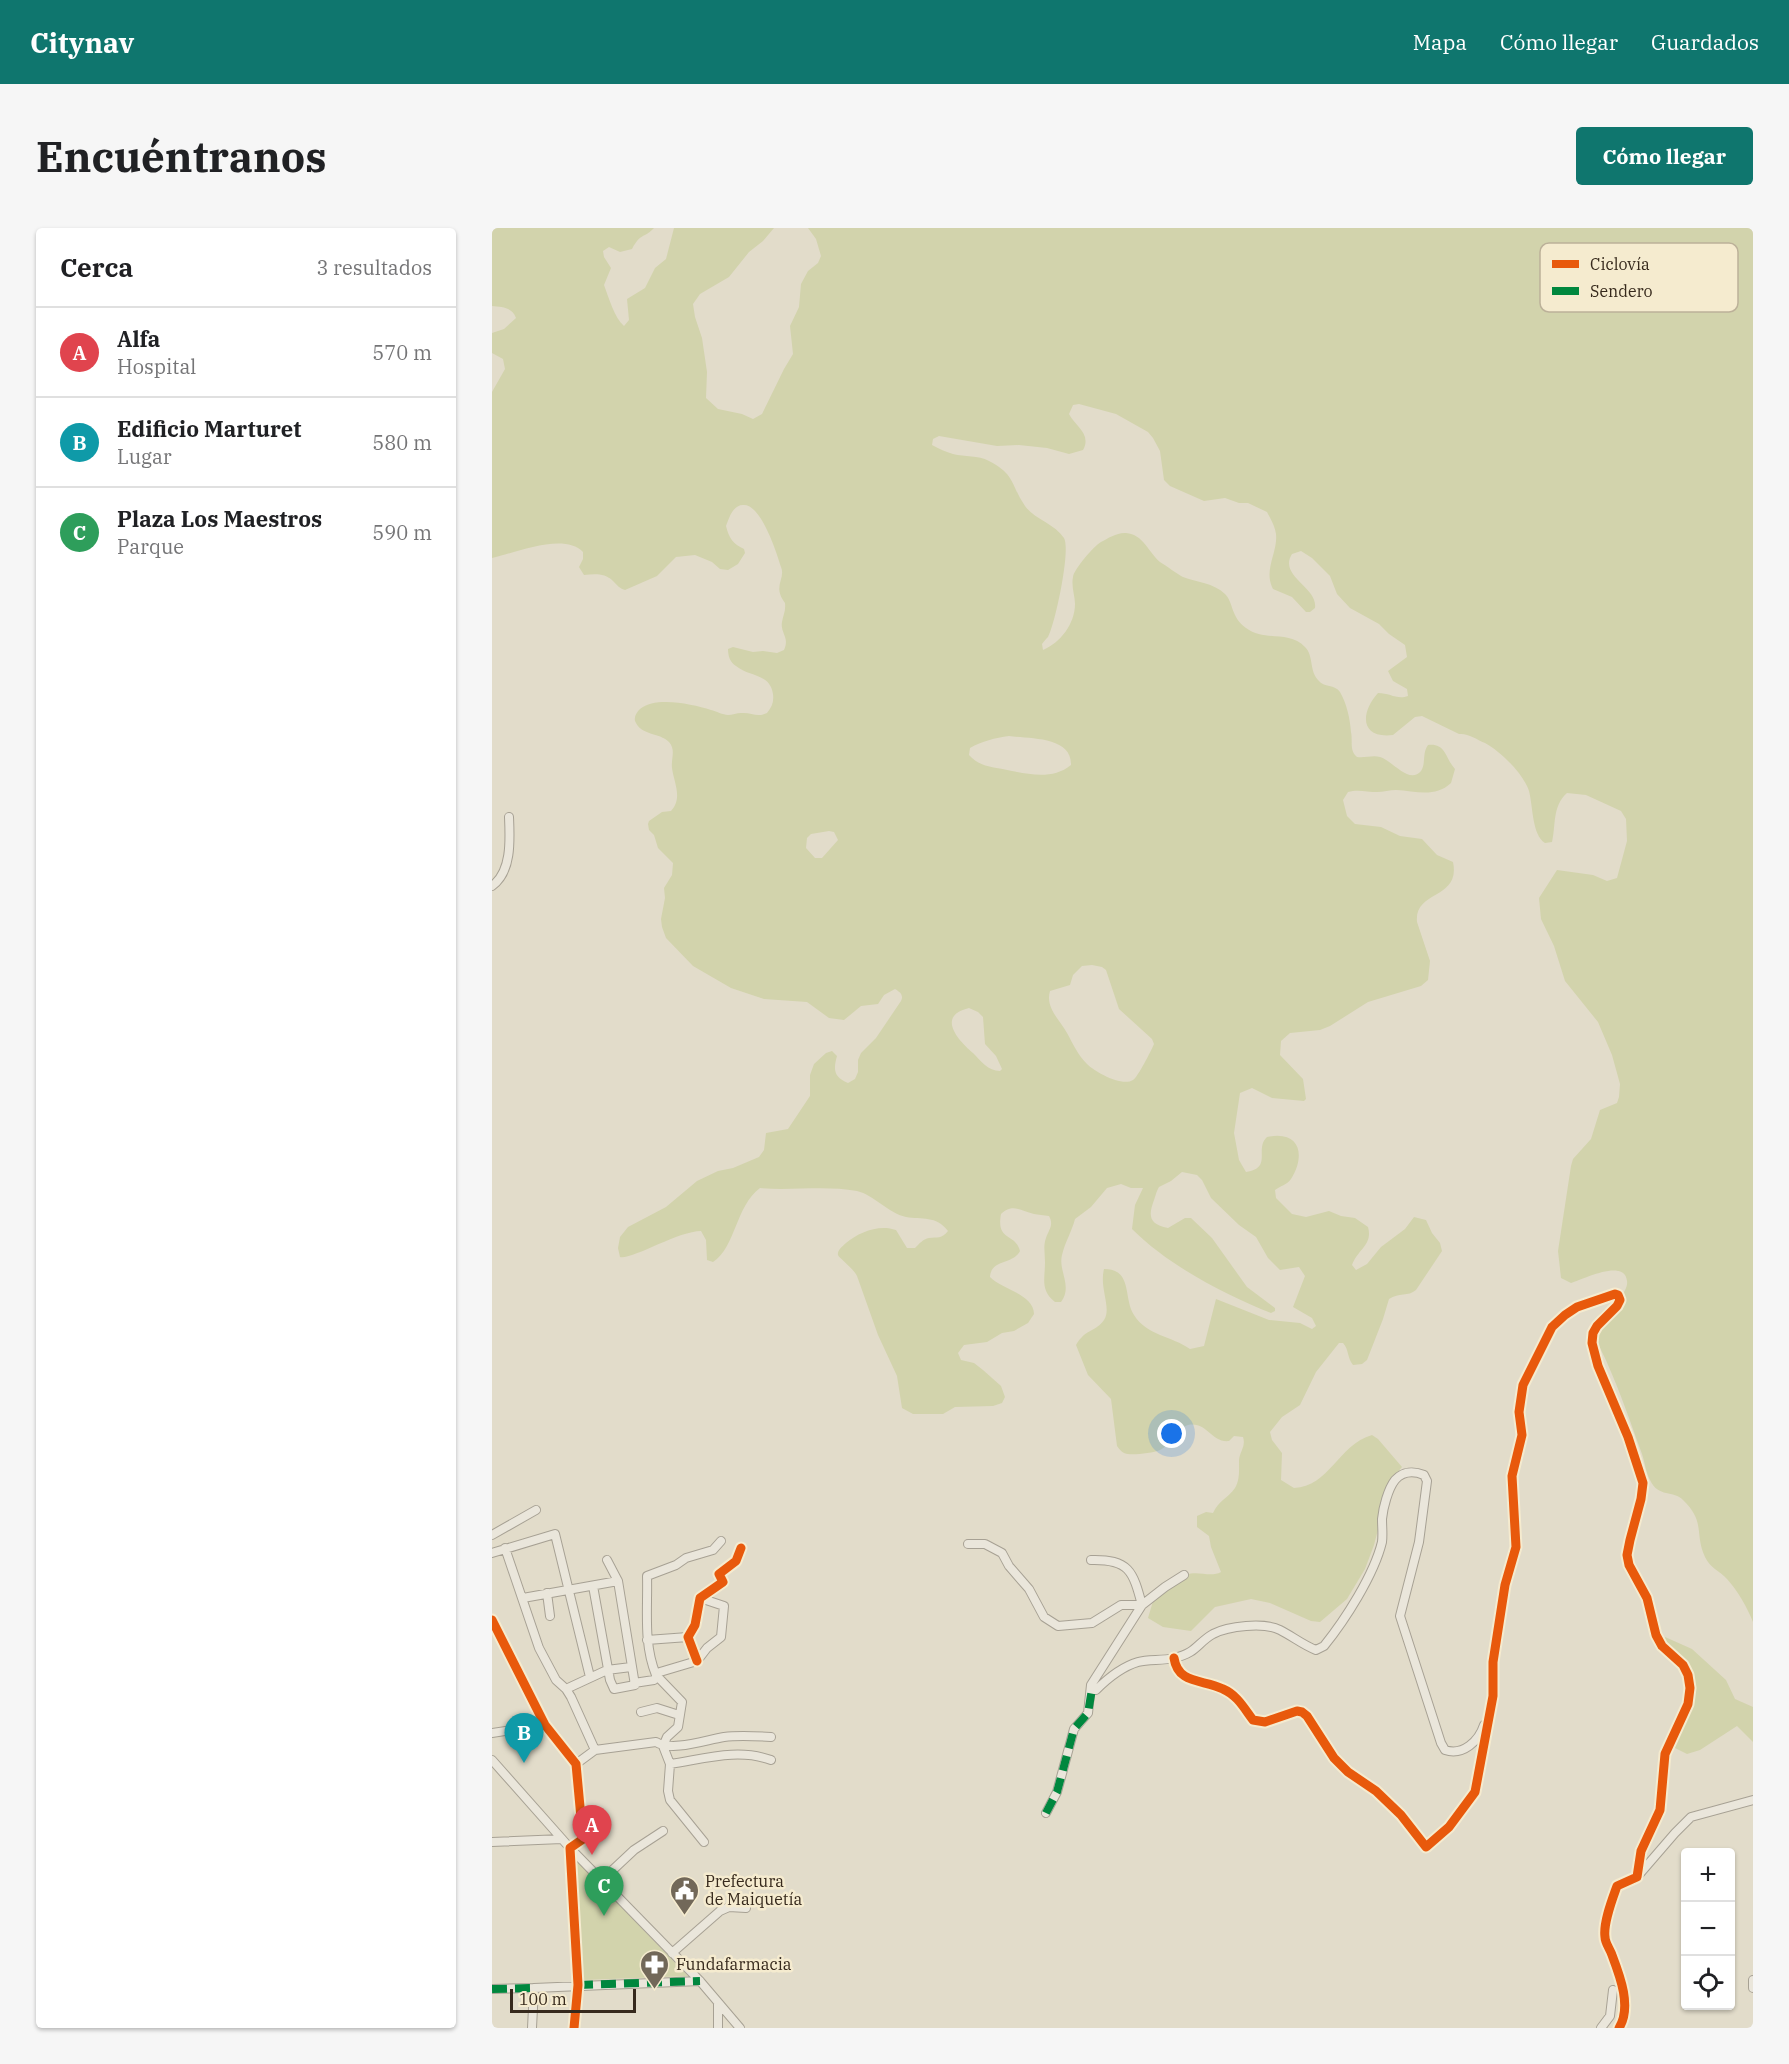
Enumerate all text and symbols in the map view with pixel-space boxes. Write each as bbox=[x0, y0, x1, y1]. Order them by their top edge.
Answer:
text: Citynav bbox=[30, 24, 134, 61]
text: Mapa bbox=[1413, 28, 1467, 56]
text: Cómo llegar bbox=[1500, 28, 1618, 56]
text: Guardados bbox=[1651, 28, 1759, 56]
button: Cómo llegar bbox=[1576, 127, 1753, 185]
text: Encuéntranos bbox=[36, 129, 327, 184]
legend bbox=[1540, 243, 1738, 312]
text: Cerca bbox=[60, 250, 133, 284]
text: 3 resultados bbox=[316, 254, 432, 281]
text: Ciclovía bbox=[1590, 254, 1650, 274]
text: Sendero bbox=[1590, 281, 1653, 301]
text: Alfa bbox=[117, 324, 160, 353]
text: A bbox=[73, 339, 86, 366]
text: 570 m bbox=[372, 339, 432, 366]
text: Hospital bbox=[117, 353, 196, 380]
text: Edificio Marturet bbox=[117, 414, 302, 443]
text: B bbox=[72, 429, 87, 456]
text: 580 m bbox=[372, 429, 432, 456]
text: Lugar bbox=[117, 443, 172, 470]
text: Plaza Los Maestros bbox=[117, 504, 322, 533]
text: C bbox=[73, 519, 86, 546]
text: 590 m bbox=[372, 519, 432, 546]
text: Parque bbox=[117, 533, 184, 560]
your location bbox=[1157, 1419, 1186, 1448]
pin: B bbox=[504, 1714, 543, 1763]
pin: A bbox=[572, 1806, 612, 1855]
map controls bbox=[1681, 1848, 1735, 2010]
button: + bbox=[1681, 1848, 1735, 1902]
pin: C bbox=[584, 1866, 624, 1916]
place label: Prefectura de Maiquetía bbox=[705, 1871, 802, 1909]
public building icon: Prefectura de Maiquetía bbox=[668, 1874, 700, 1916]
button: − bbox=[1681, 1902, 1735, 1956]
pharmacy icon: Fundafarmacia bbox=[639, 1948, 671, 1990]
place label: Fundafarmacia bbox=[676, 1954, 792, 1974]
button: locate bbox=[1681, 1956, 1735, 2010]
scale bar bbox=[510, 1986, 636, 2014]
text: 100 m bbox=[519, 1989, 567, 2009]

